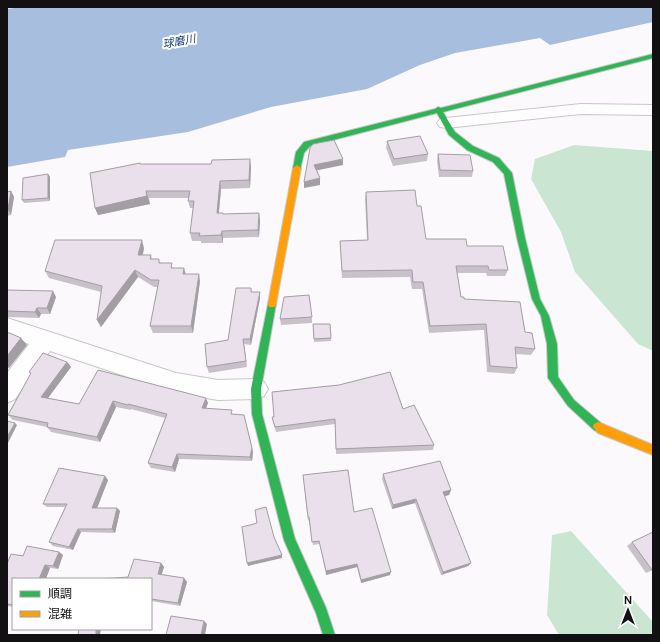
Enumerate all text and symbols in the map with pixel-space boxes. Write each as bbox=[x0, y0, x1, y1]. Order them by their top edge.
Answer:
water label: 球磨川 bbox=[161, 31, 198, 51]
legend bbox=[12, 578, 152, 630]
text: 順調 bbox=[48, 586, 72, 602]
north arrow bbox=[608, 590, 648, 630]
text: N bbox=[624, 593, 632, 607]
text: 混雑 bbox=[48, 606, 72, 622]

